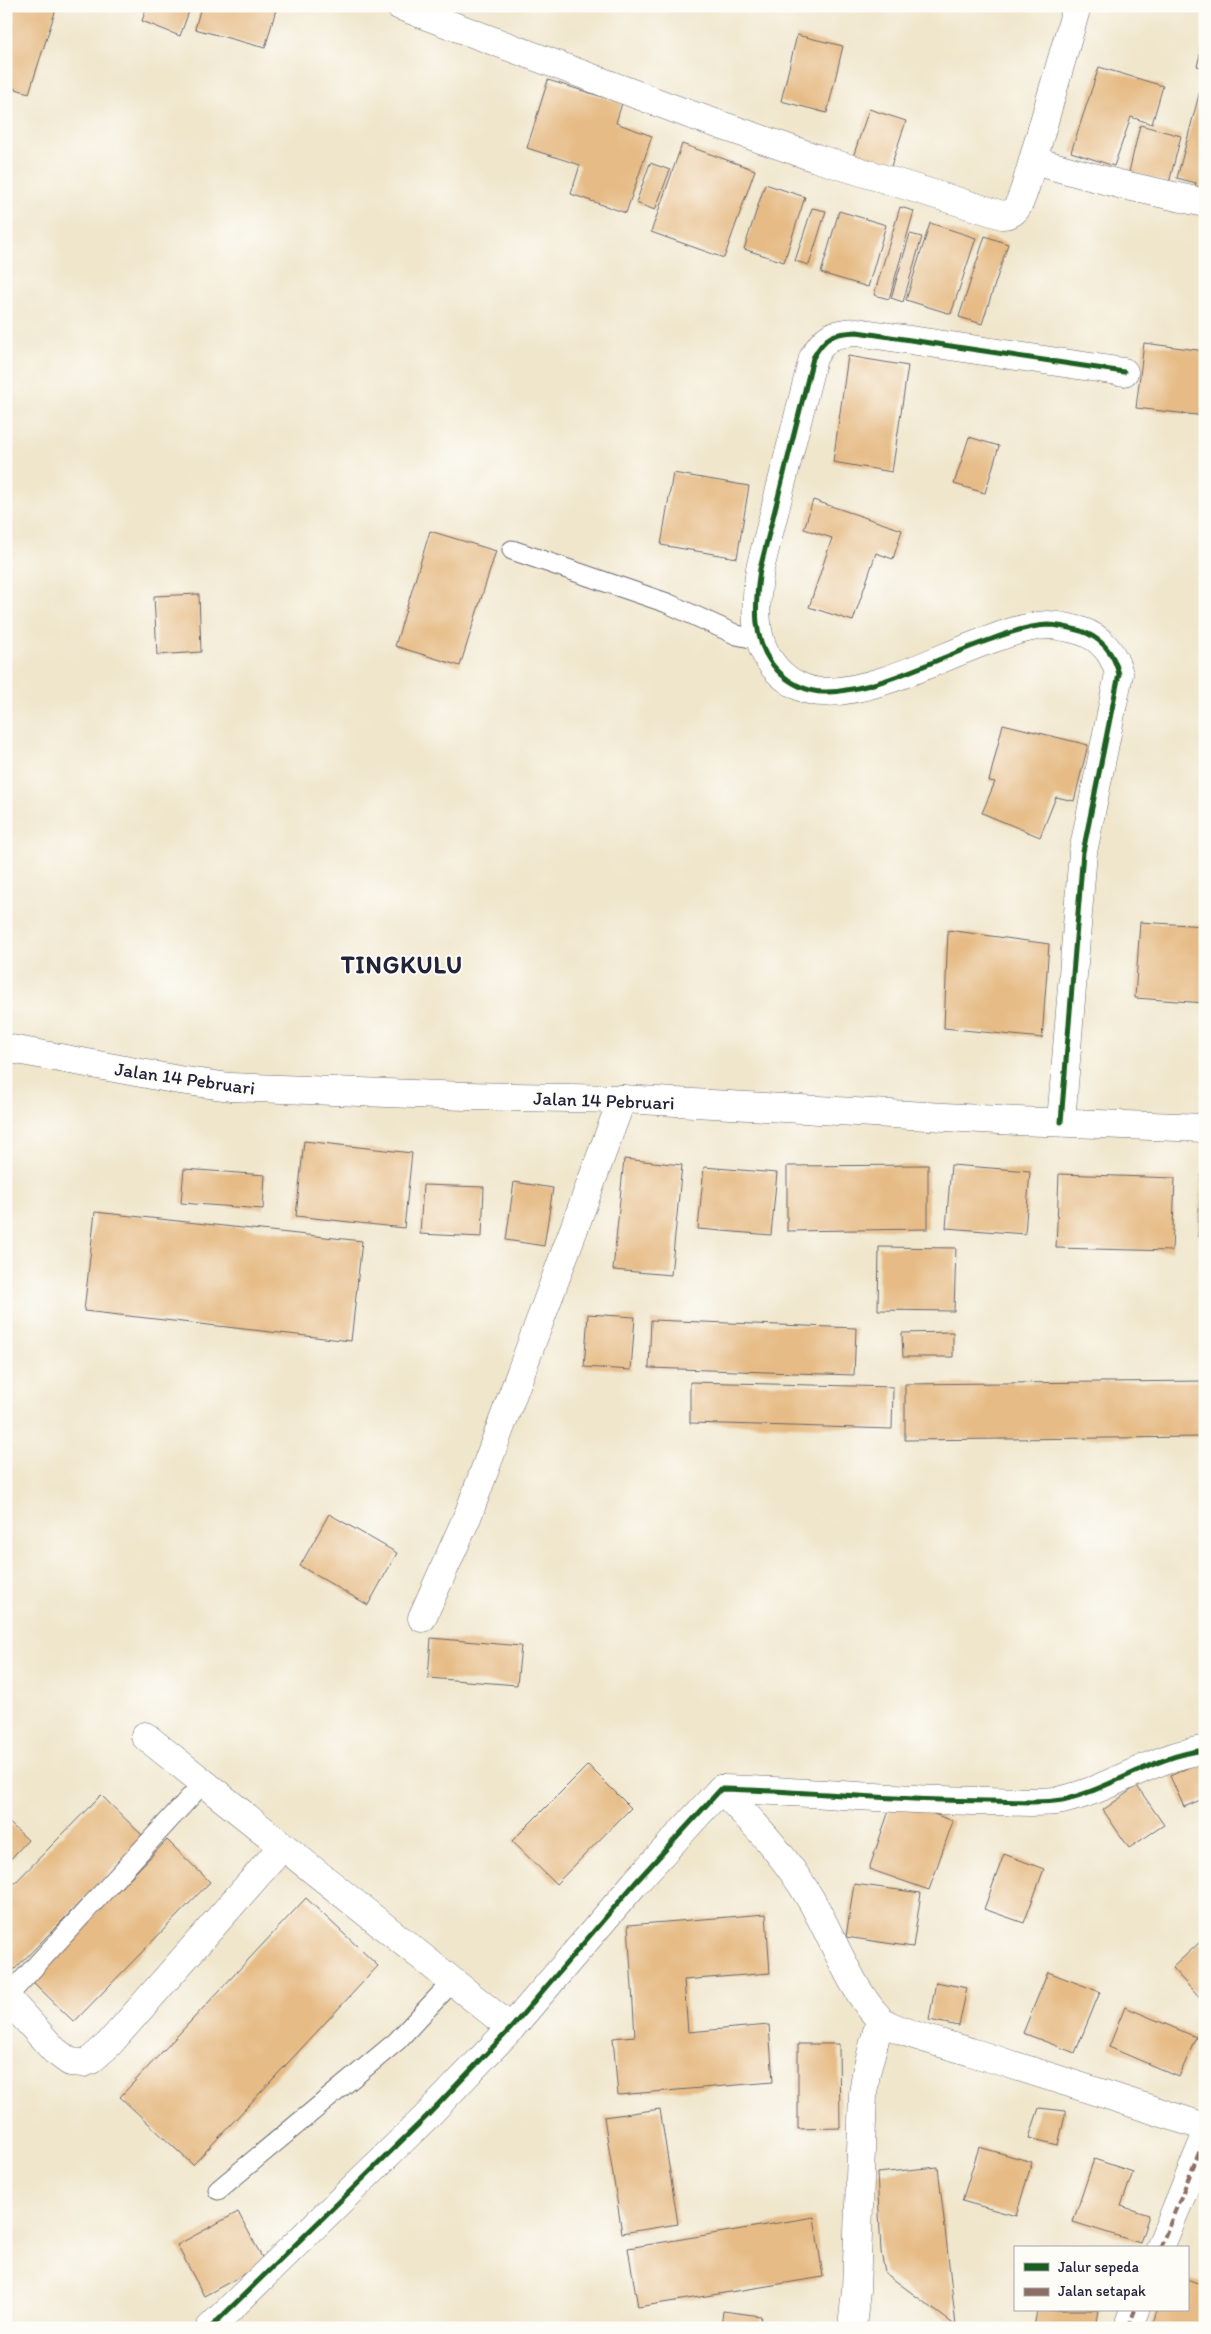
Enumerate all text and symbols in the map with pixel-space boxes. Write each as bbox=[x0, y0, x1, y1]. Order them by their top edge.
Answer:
district label: TINGKULU bbox=[340, 950, 463, 979]
street label: Jalan 14 Pebruari bbox=[113, 1057, 257, 1100]
street label: Jalan 14 Pebruari bbox=[533, 1087, 675, 1114]
legend bbox=[1014, 2246, 1188, 2312]
text: Jalur sepeda bbox=[1058, 2258, 1139, 2276]
text: Jalan setapak bbox=[1058, 2282, 1146, 2300]

